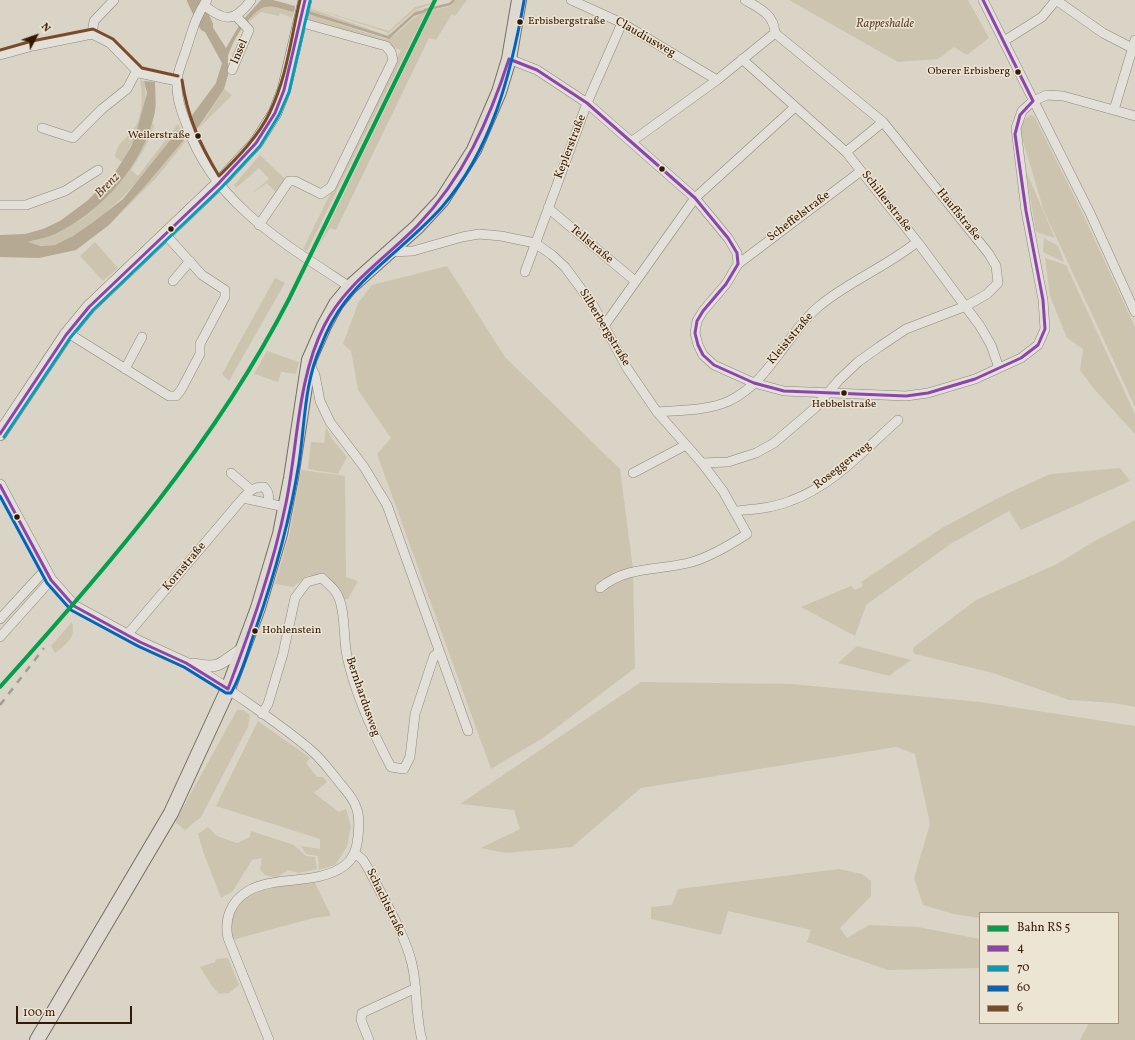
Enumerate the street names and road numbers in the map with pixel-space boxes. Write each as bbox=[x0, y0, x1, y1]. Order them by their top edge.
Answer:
street label: Claudiusweg bbox=[612, 15, 678, 61]
street label: Insel bbox=[228, 37, 252, 67]
street label: Keplerstraße bbox=[552, 113, 590, 181]
street label: Schillerstraße bbox=[858, 169, 914, 235]
street label: Hauffstraße bbox=[933, 186, 983, 244]
street label: Scheffelstraße bbox=[765, 189, 833, 245]
street label: Tellstraße bbox=[566, 223, 616, 267]
street label: Silberbergstraße bbox=[575, 287, 633, 369]
street label: Kleiststraße bbox=[765, 310, 817, 368]
street label: Roseggerweg bbox=[811, 439, 875, 493]
street label: Kornstraße bbox=[160, 540, 210, 594]
street label: Bernhardusweg bbox=[342, 655, 382, 739]
street label: Schachtstraße bbox=[362, 866, 408, 940]

